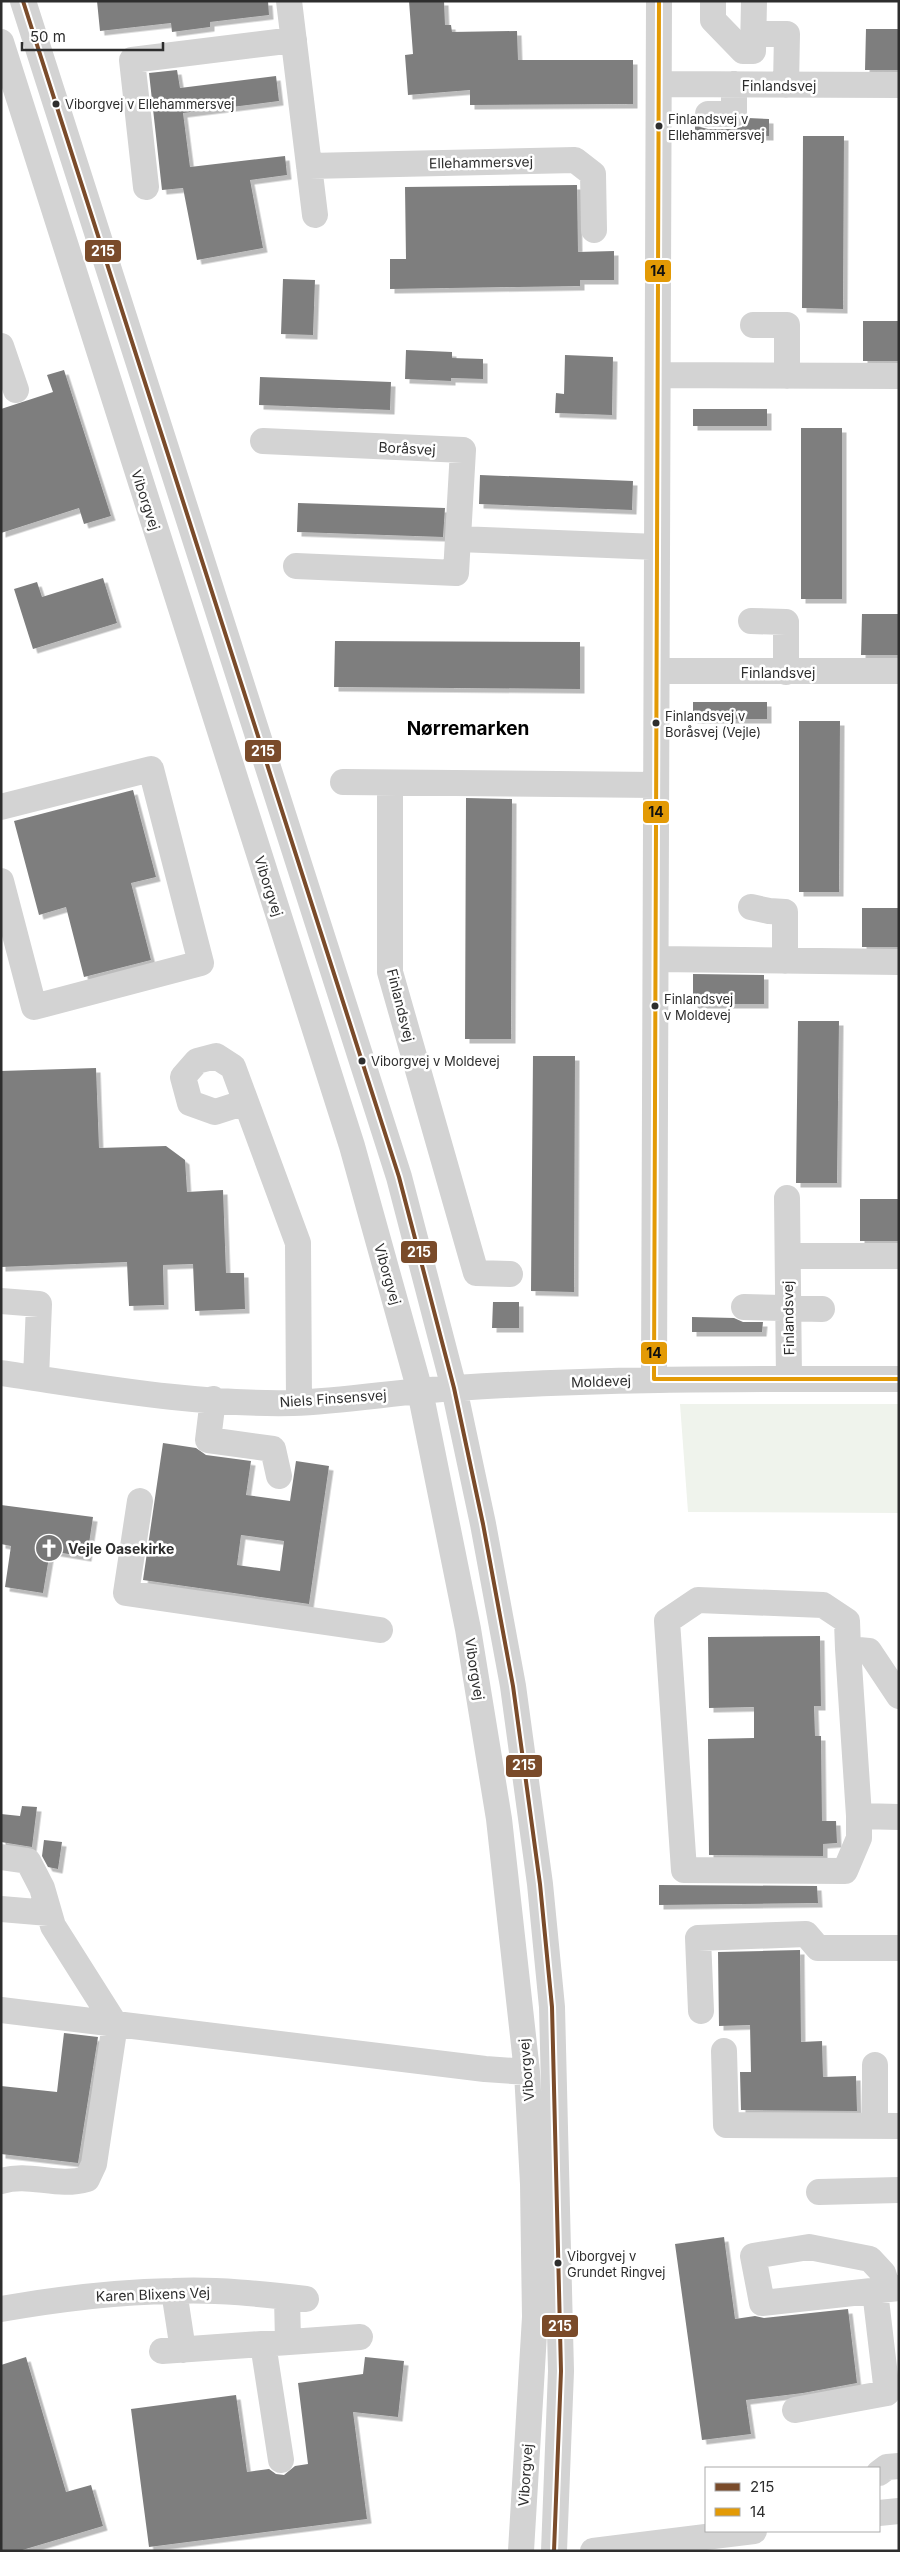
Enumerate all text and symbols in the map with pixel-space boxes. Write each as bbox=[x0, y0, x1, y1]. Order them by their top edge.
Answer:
scale bar bbox=[22, 20, 164, 52]
text: 50 m bbox=[30, 27, 66, 46]
street label: Finlandsvej bbox=[742, 77, 816, 94]
place label: Viborgvej v Ellehammersvej bbox=[65, 96, 235, 112]
marker: Viborgvej v Ellehammersvej bbox=[51, 99, 61, 109]
place label: Finlandsvej v Ellehammersvej bbox=[668, 111, 765, 143]
marker: Finlandsvej v Ellehammersvej bbox=[654, 121, 664, 131]
street label: Ellehammersvej bbox=[429, 153, 533, 171]
line badge: 215 bbox=[84, 239, 122, 263]
text: 215 bbox=[91, 242, 115, 259]
line badge: 14 bbox=[644, 259, 672, 283]
text: 14 bbox=[650, 262, 666, 279]
street label: Boråsvej bbox=[378, 438, 436, 458]
street label: Viborgvej bbox=[128, 468, 164, 532]
street label: Finlandsvej bbox=[741, 664, 815, 681]
place label: Finlandsvej v Boråsvej (Vejle) bbox=[665, 708, 761, 740]
district label: Nørremarken bbox=[407, 717, 529, 740]
marker: Finlandsvej v Boråsvej (Vejle) bbox=[651, 718, 661, 728]
line badge: 215 bbox=[244, 739, 282, 763]
text: 215 bbox=[251, 742, 275, 759]
line badge: 14 bbox=[642, 800, 670, 824]
text: 14 bbox=[648, 803, 664, 820]
street label: Viborgvej bbox=[251, 854, 287, 918]
street label: Finlandsvej bbox=[384, 967, 418, 1043]
place label: Finlandsvej v Moldevej bbox=[664, 991, 733, 1023]
marker: Finlandsvej v Moldevej bbox=[650, 1001, 660, 1011]
place label: Viborgvej v Moldevej bbox=[371, 1053, 500, 1069]
marker: Viborgvej v Moldevej bbox=[357, 1056, 367, 1066]
line badge: 215 bbox=[400, 1240, 438, 1264]
street label: Viborgvej bbox=[371, 1241, 405, 1307]
text: 215 bbox=[407, 1243, 431, 1260]
street label: Finlandsvej bbox=[779, 1281, 797, 1355]
line badge: 14 bbox=[640, 1341, 668, 1365]
text: 14 bbox=[646, 1344, 662, 1361]
street label: Moldevej bbox=[571, 1371, 631, 1391]
street label: Niels Finsensvej bbox=[279, 1386, 387, 1410]
church icon: Vejle Oasekirke bbox=[34, 1533, 64, 1563]
place label: Vejle Oasekirke bbox=[68, 1540, 174, 1557]
street label: Viborgvej bbox=[462, 1637, 488, 1701]
line badge: 215 bbox=[505, 1754, 543, 1778]
text: 215 bbox=[512, 1756, 536, 1773]
street label: Viborgvej bbox=[515, 2038, 537, 2102]
place label: Viborgvej v Grundet Ringvej bbox=[567, 2248, 665, 2280]
marker: Viborgvej v Grundet Ringvej bbox=[553, 2258, 563, 2268]
street label: Karen Blixens Vej bbox=[96, 2284, 210, 2304]
line badge: 215 bbox=[541, 2314, 579, 2338]
text: 215 bbox=[548, 2317, 572, 2334]
street label: Viborgvej bbox=[514, 2443, 536, 2507]
legend bbox=[705, 2467, 880, 2532]
text: 215 bbox=[750, 2477, 774, 2496]
text: 14 bbox=[750, 2502, 766, 2521]

